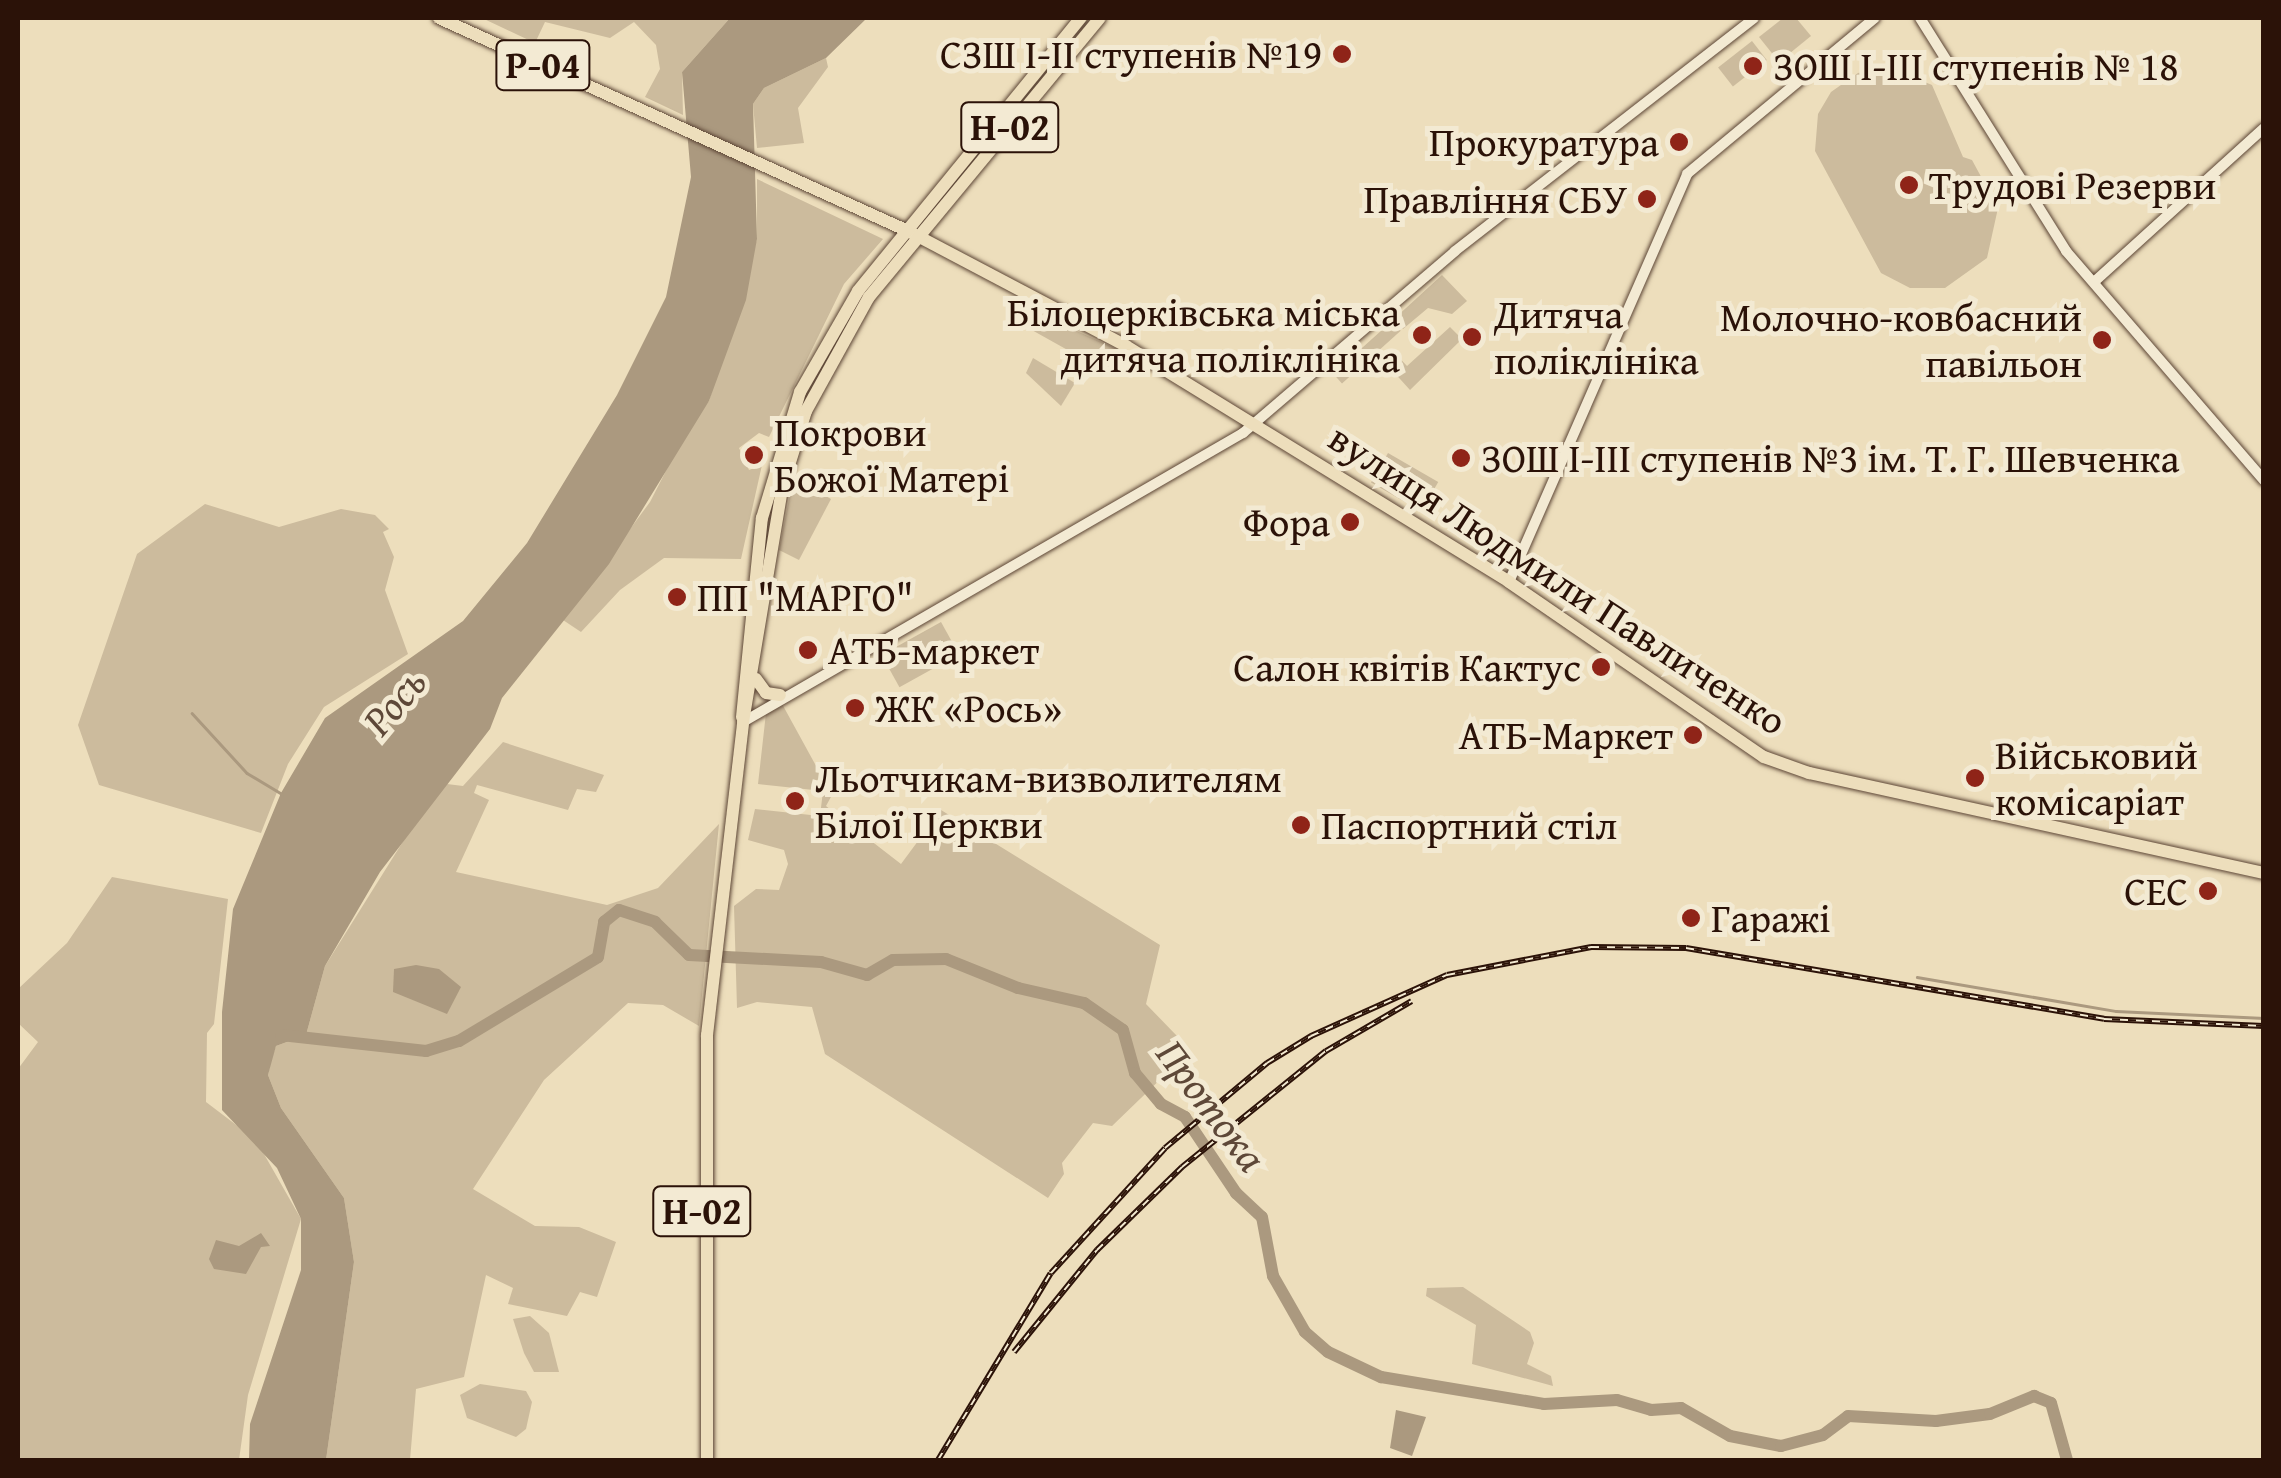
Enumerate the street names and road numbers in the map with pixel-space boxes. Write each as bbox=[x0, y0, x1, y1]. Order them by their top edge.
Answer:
road number: Р-04 bbox=[493, 32, 593, 98]
road number: Н-02 bbox=[960, 94, 1060, 160]
street label: вулиця Людмили Павличенко bbox=[1320, 413, 1796, 745]
road number: Н-02 bbox=[652, 1178, 752, 1244]

